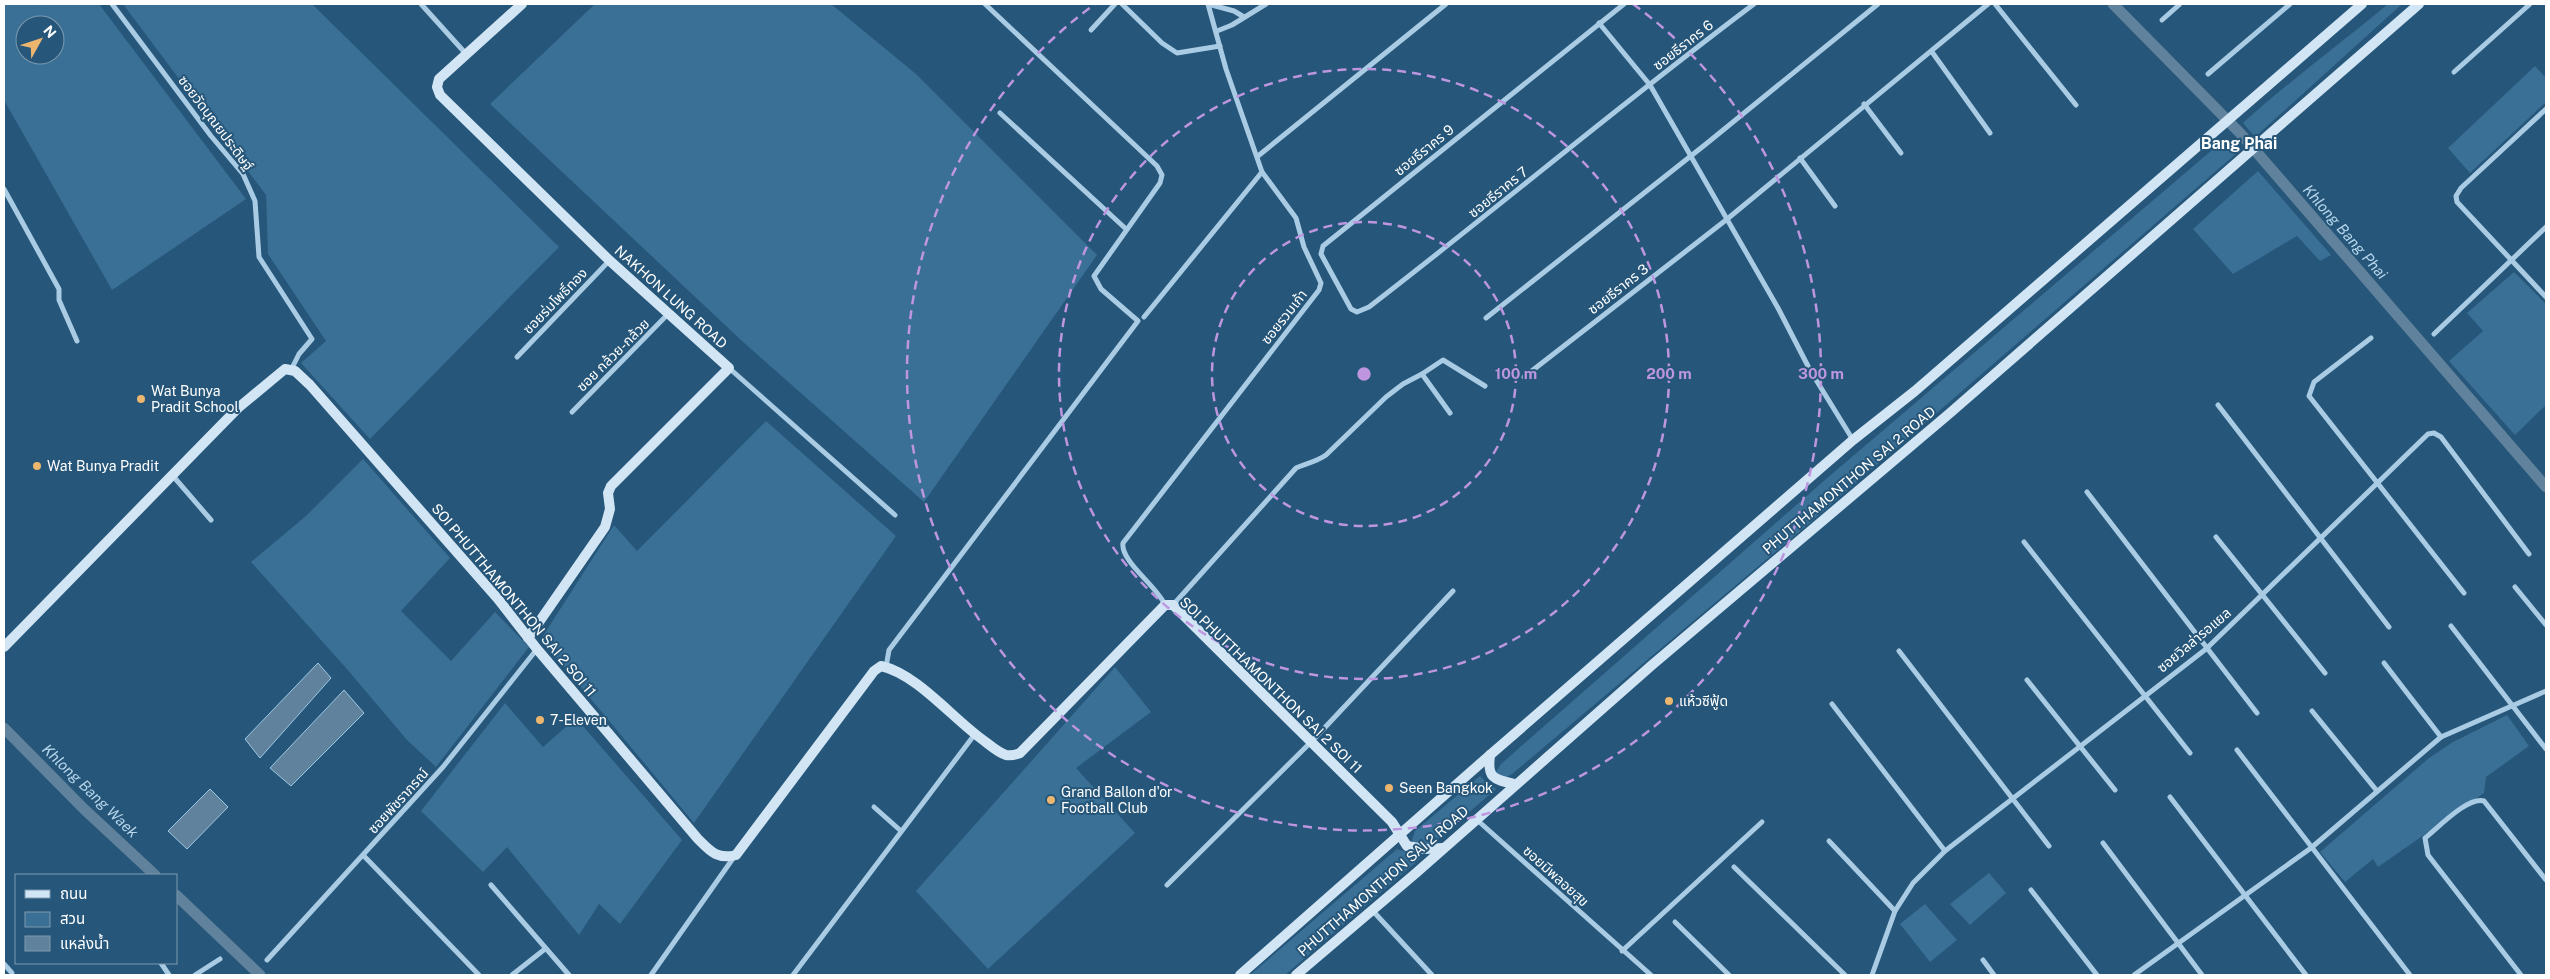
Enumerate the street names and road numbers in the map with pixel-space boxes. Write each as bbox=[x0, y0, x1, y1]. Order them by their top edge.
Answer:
street label: ซอยธีราคร 6 bbox=[1650, 16, 1716, 73]
street label: ซอยวัดบุณยประดิษฐ์ bbox=[174, 72, 257, 174]
street label: ซอยธีราคร 9 bbox=[1391, 121, 1457, 179]
street label: ซอยธีราคร 7 bbox=[1465, 163, 1531, 221]
street label: NAKHON LUNG ROAD bbox=[612, 242, 730, 352]
street label: ซอยธีราคร 3 bbox=[1585, 260, 1651, 317]
street label: ซอยร่มโพธิ์ทอง bbox=[520, 265, 590, 337]
street label: ซอยรวมเก้า bbox=[1258, 287, 1310, 347]
street label: ซอย กล้วย-กล้วย bbox=[573, 315, 653, 395]
street label: PHUTTHAMONTHON SAI 2 ROAD bbox=[1759, 403, 1939, 557]
street label: SOI PHUTTHAMONTHON SAI 2 SOI 11 bbox=[429, 500, 599, 700]
street label: SOI PHUTTHAMONTHON SAI 2 SOI 11 bbox=[1177, 594, 1365, 776]
street label: ซอยวิลล่ารอแยล bbox=[2154, 604, 2234, 676]
street label: ซอยพัชราภรณ์ bbox=[365, 765, 431, 837]
street label: PHUTTHAMONTHON SAI 2 ROAD bbox=[1295, 803, 1471, 959]
street label: ซอยมีพลอยสุข bbox=[1519, 842, 1592, 910]

